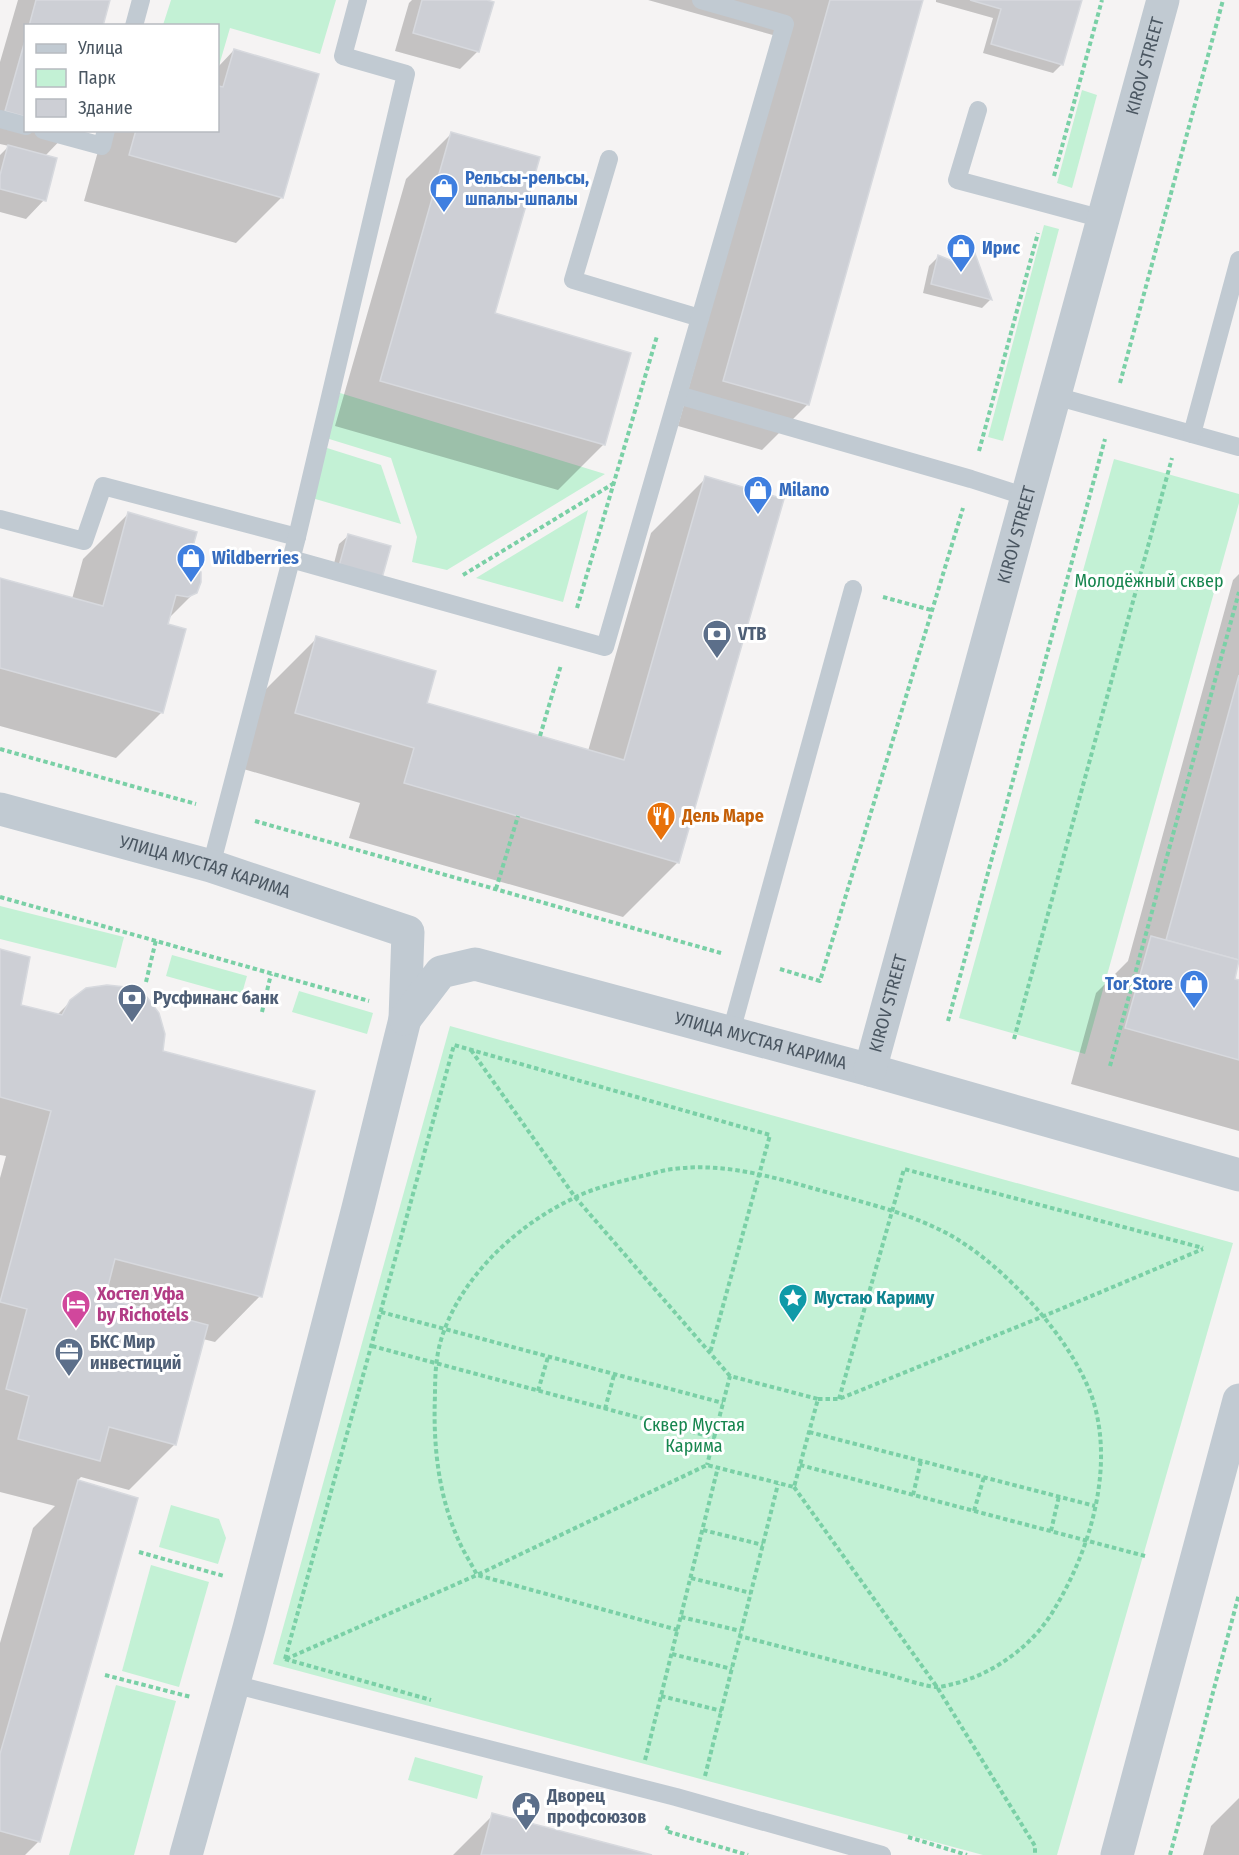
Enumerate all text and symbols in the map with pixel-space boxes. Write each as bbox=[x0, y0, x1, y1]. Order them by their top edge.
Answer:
street label: KIROV STREET bbox=[1121, 14, 1169, 117]
legend bbox=[24, 24, 219, 132]
text: Улица bbox=[77, 37, 123, 59]
text: Парк bbox=[78, 67, 116, 89]
text: Здание bbox=[78, 97, 133, 119]
place label: Рельсы-рельсы, шпалы-шпалы bbox=[465, 167, 589, 210]
shop icon: Рельсы-рельсы, шпалы-шпалы bbox=[428, 172, 460, 214]
shop icon: Ирис bbox=[945, 232, 977, 274]
place label: Ирис bbox=[982, 237, 1020, 259]
shop icon: Milano bbox=[742, 474, 774, 516]
place label: Milano bbox=[779, 479, 830, 501]
street label: KIROV STREET bbox=[993, 483, 1041, 586]
shop icon: Wildberries bbox=[175, 542, 207, 584]
place label: Wildberries bbox=[212, 547, 299, 569]
park label: Молодёжный сквер bbox=[1075, 570, 1223, 592]
bank icon: VTB bbox=[701, 618, 733, 660]
place label: VTB bbox=[737, 623, 766, 645]
restaurant icon: Дель Маре bbox=[645, 800, 677, 842]
place label: Дель Маре bbox=[681, 805, 764, 827]
street label: УЛИЦА МУСТАЯ КАРИМА bbox=[116, 831, 294, 903]
street label: KIROV STREET bbox=[864, 951, 912, 1055]
shop icon: Tor Store bbox=[1178, 968, 1210, 1010]
place label: Tor Store bbox=[1105, 973, 1173, 995]
bank icon: Русфинанс банк bbox=[116, 982, 148, 1024]
place label: Русфинанс банк bbox=[153, 987, 279, 1009]
street label: УЛИЦА МУСТАЯ КАРИМА bbox=[671, 1007, 850, 1074]
place icon: Мустаю Кариму bbox=[777, 1282, 809, 1324]
place label: Хостел Уфа by Richotels bbox=[96, 1283, 189, 1326]
place label: Мустаю Кариму bbox=[814, 1287, 935, 1309]
hotel icon: Хостел Уфа by Richotels bbox=[60, 1288, 92, 1330]
place label: БКС Мир инвестиций bbox=[90, 1331, 182, 1374]
office icon: БКС Мир инвестиций bbox=[53, 1336, 85, 1378]
park label: Сквер Мустая Карима bbox=[643, 1414, 745, 1457]
place label: Дворец профсоюзов bbox=[546, 1785, 646, 1828]
public building icon: Дворец профсоюзов bbox=[510, 1790, 542, 1832]

